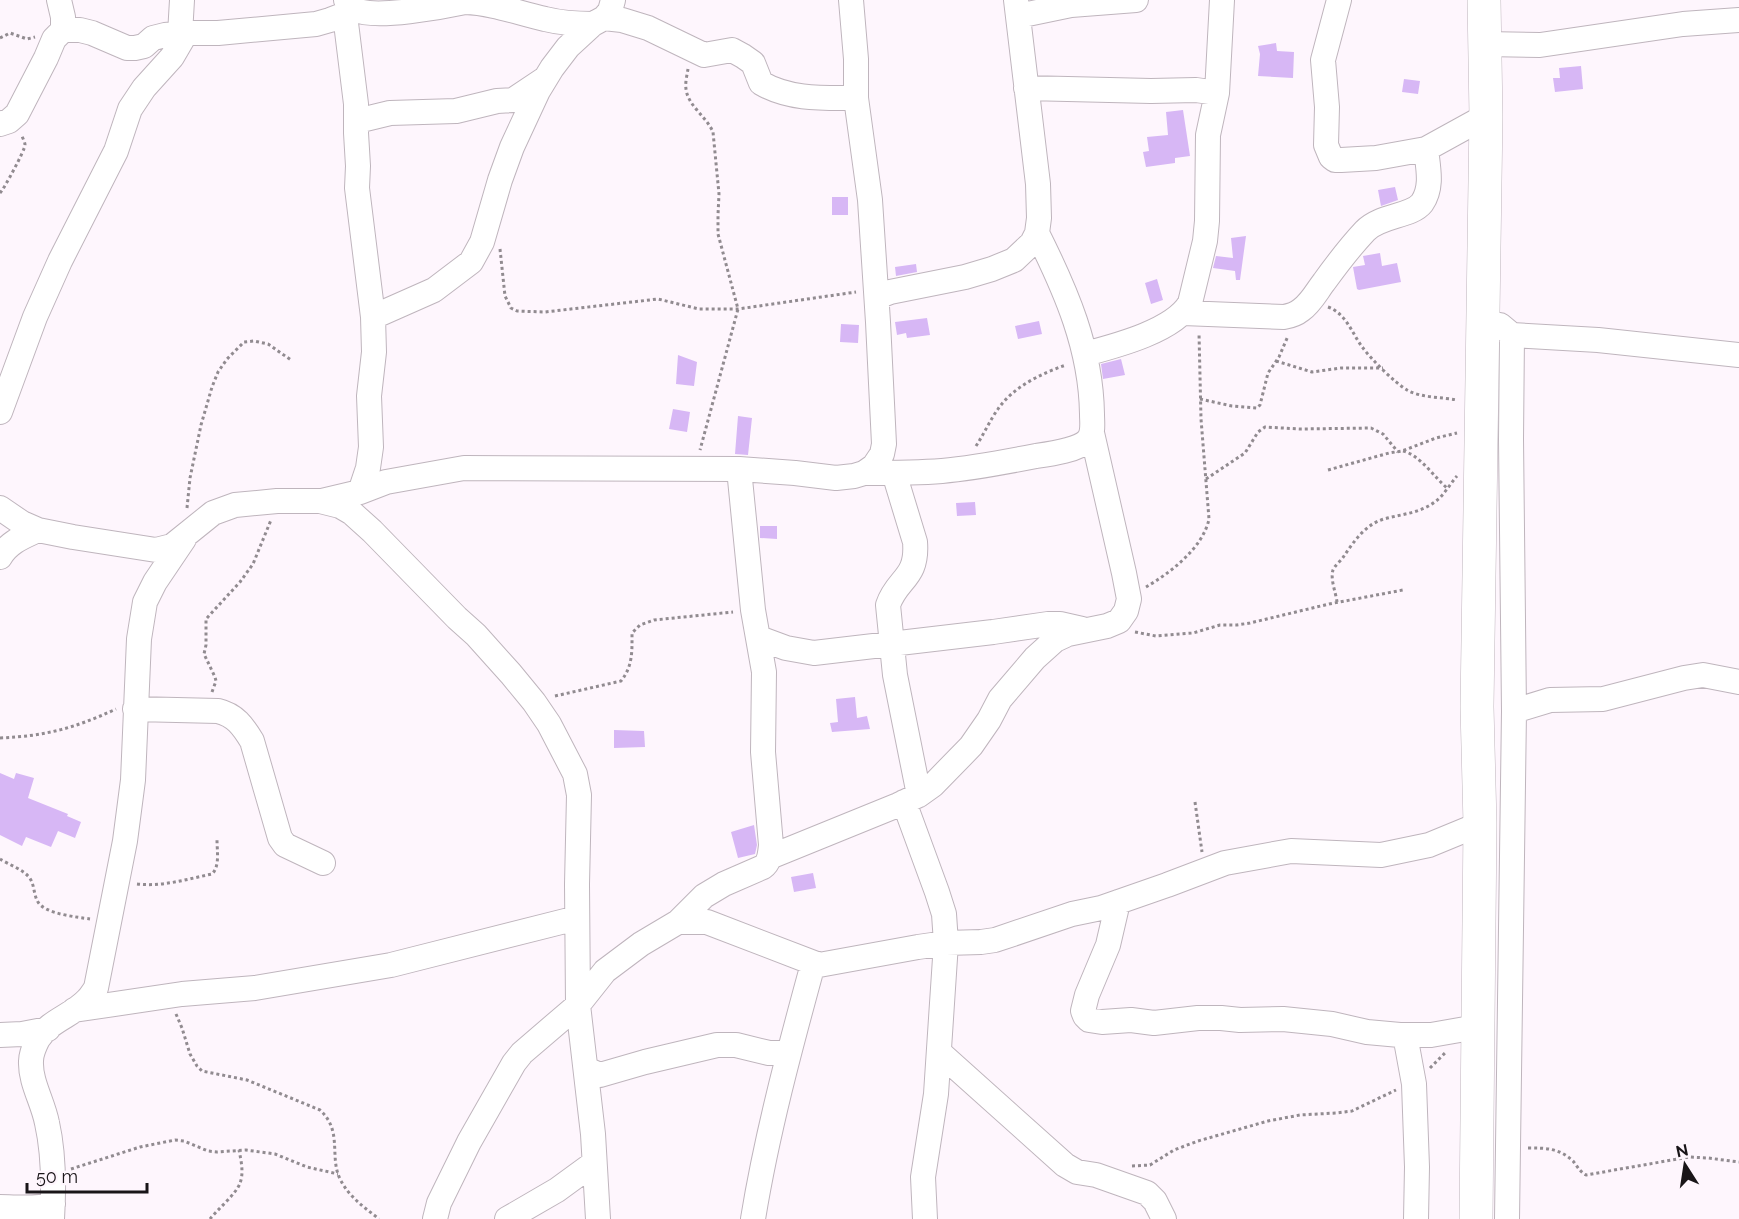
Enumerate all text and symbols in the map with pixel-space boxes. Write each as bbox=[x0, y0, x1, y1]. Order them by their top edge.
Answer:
north arrow bbox=[1655, 1135, 1715, 1195]
text: N bbox=[1674, 1140, 1690, 1161]
scale bar bbox=[27, 1156, 147, 1194]
text: 50 m bbox=[36, 1166, 78, 1187]

